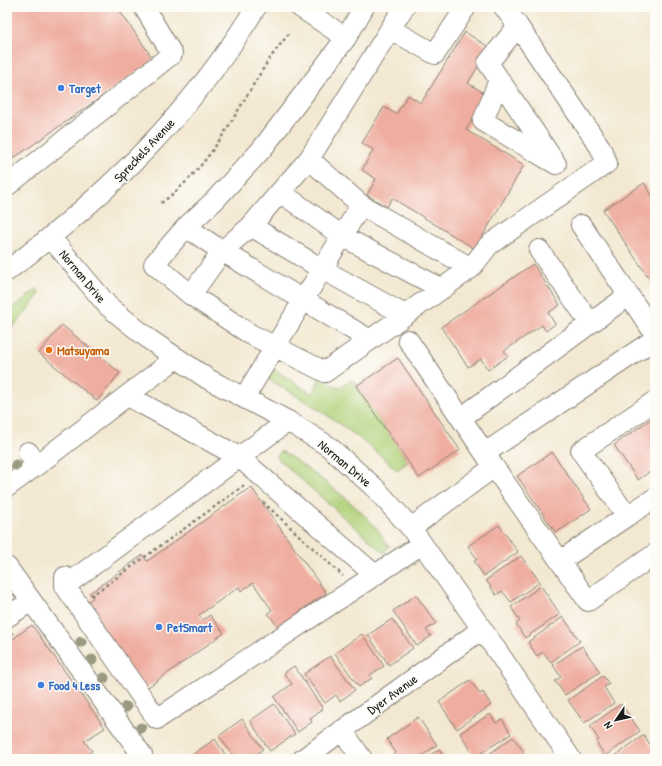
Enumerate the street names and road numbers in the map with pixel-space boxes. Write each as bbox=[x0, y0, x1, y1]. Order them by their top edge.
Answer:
street label: Spreckels Avenue bbox=[110, 114, 178, 186]
street label: Norman Drive bbox=[55, 246, 111, 306]
street label: Norman Drive bbox=[315, 435, 375, 491]
street label: Dyer Avenue bbox=[363, 670, 421, 718]

